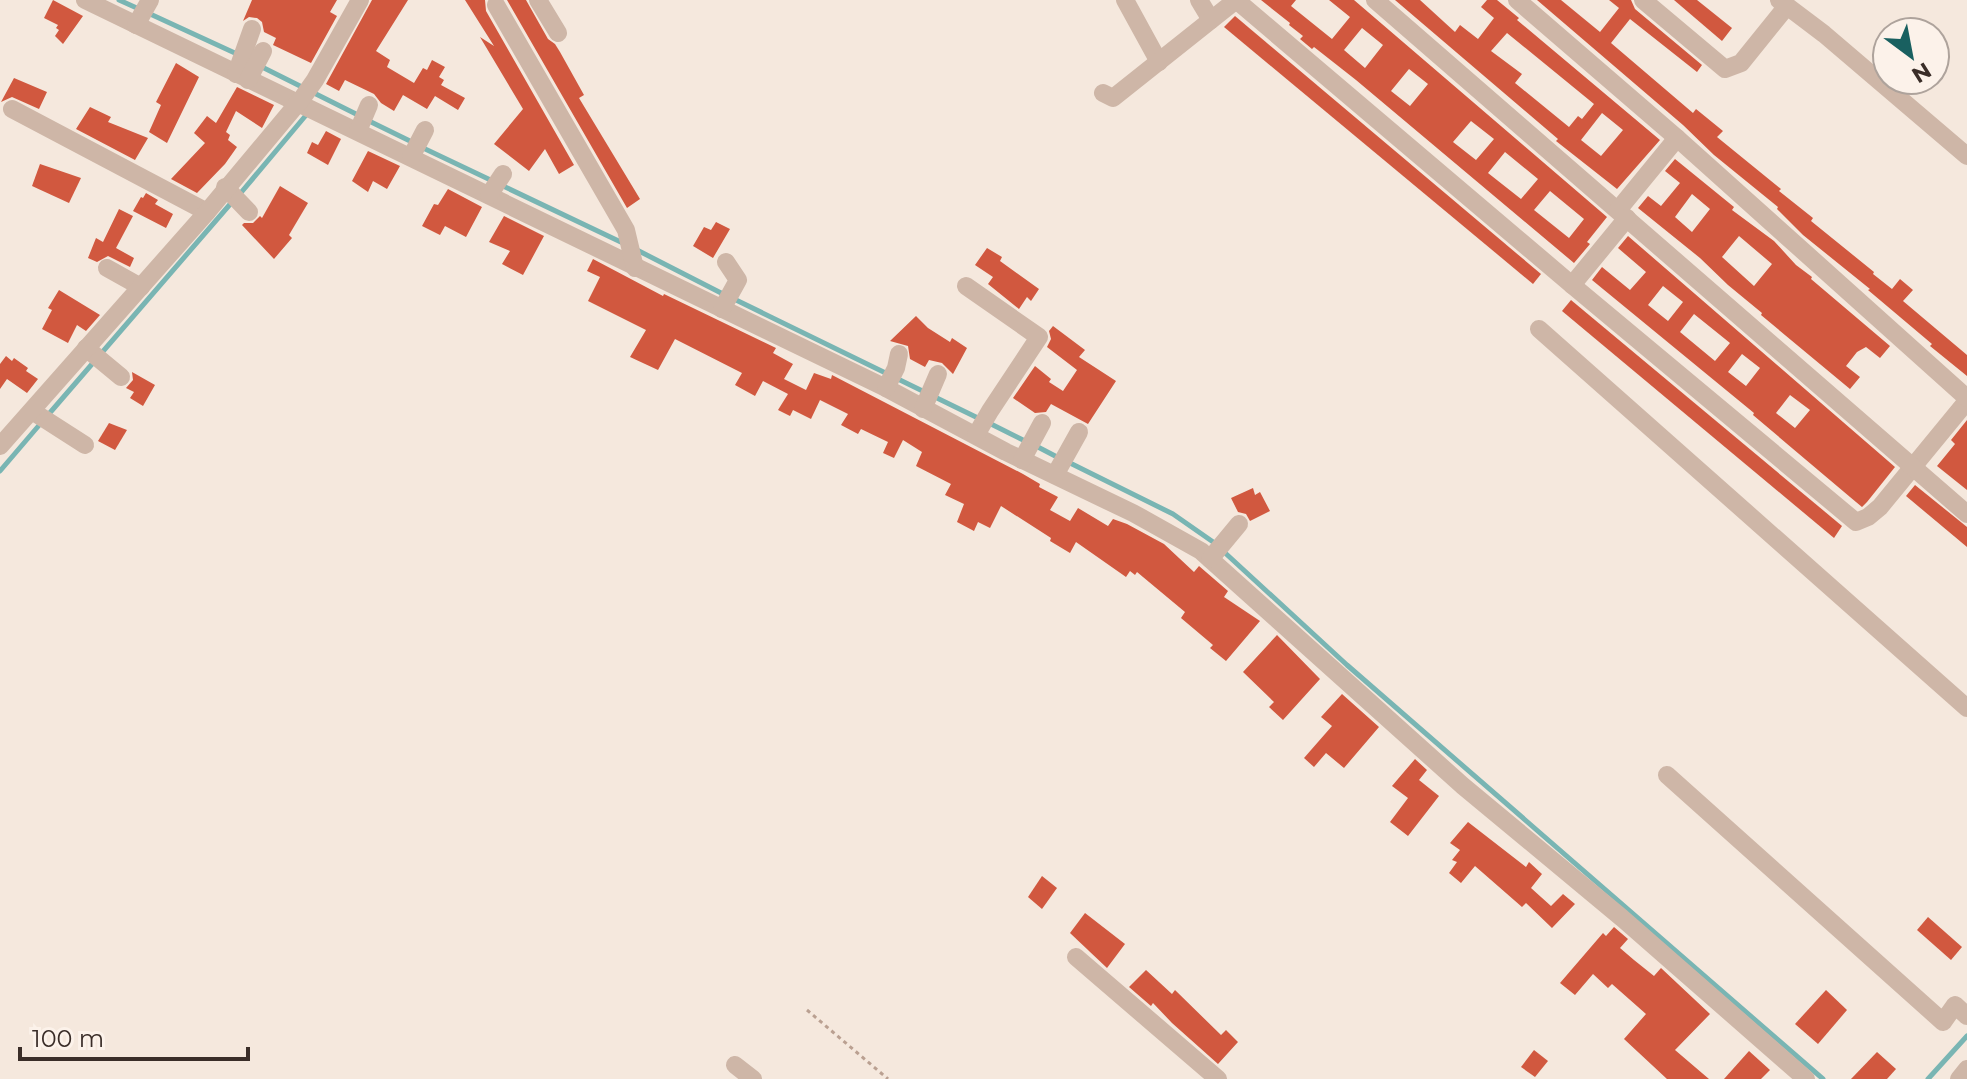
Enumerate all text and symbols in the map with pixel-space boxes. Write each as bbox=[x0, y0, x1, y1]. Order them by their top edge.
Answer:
north arrow bbox=[1871, 16, 1951, 96]
text: N bbox=[1907, 56, 1936, 89]
scale bar bbox=[20, 1011, 248, 1061]
text: 100 m bbox=[32, 1024, 104, 1053]

